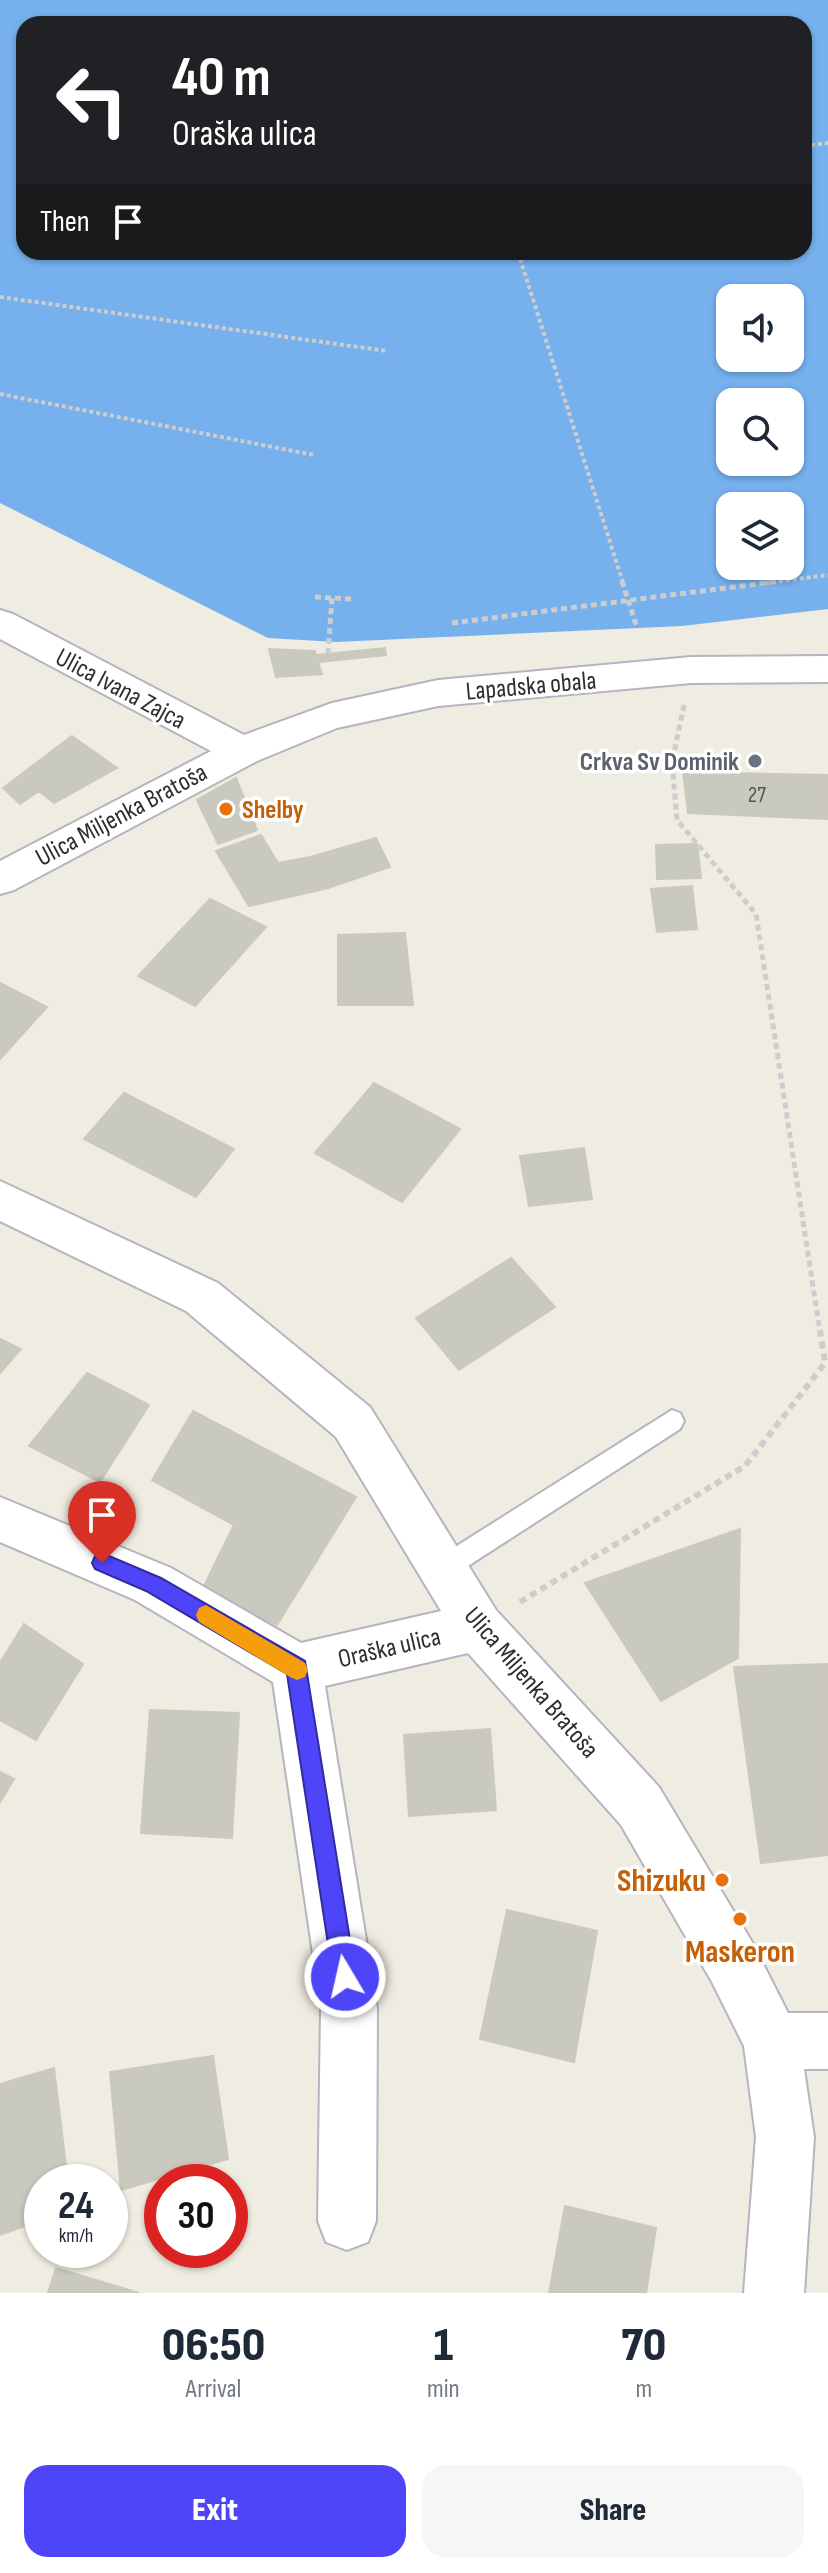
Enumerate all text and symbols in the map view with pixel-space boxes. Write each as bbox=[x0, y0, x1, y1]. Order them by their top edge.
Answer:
text: 40 m bbox=[172, 45, 271, 112]
icon: left bbox=[40, 48, 144, 152]
text: Oraška ulica bbox=[172, 113, 317, 156]
icon: arrive bbox=[106, 200, 150, 244]
text: Then bbox=[40, 204, 90, 240]
map controls bbox=[716, 284, 804, 580]
button: sound bbox=[716, 284, 804, 372]
button: search bbox=[716, 388, 804, 476]
button: layers bbox=[716, 492, 804, 580]
street label: Ulica Ivana Zajca bbox=[50, 642, 191, 737]
street label: Lapadska obala bbox=[465, 665, 598, 708]
place label: Crkva Sv Dominik bbox=[580, 747, 739, 778]
marker: Crkva Sv Dominik bbox=[746, 752, 764, 770]
street label: Ulica Miljenka Bratoša bbox=[31, 757, 213, 874]
house number: 27 bbox=[748, 782, 766, 809]
place label: Shelby bbox=[242, 795, 304, 826]
marker: Shelby bbox=[217, 800, 235, 818]
pin bbox=[68, 1481, 136, 1563]
icon: arrive bbox=[80, 1493, 124, 1537]
street label: Ulica Miljenka Bratoša bbox=[457, 1601, 605, 1765]
street label: Oraška ulica bbox=[335, 1622, 444, 1675]
place label: Shizuku bbox=[617, 1862, 706, 1901]
marker: Shizuku bbox=[713, 1871, 731, 1889]
marker: Maskeron bbox=[731, 1910, 749, 1928]
place label: Maskeron bbox=[685, 1933, 795, 1972]
position arrow bbox=[303, 1935, 387, 2019]
speed limit sign: 30 bbox=[144, 2164, 248, 2268]
text: 24 bbox=[58, 2182, 94, 2230]
text: km/h bbox=[59, 2224, 93, 2248]
text: 06:50 bbox=[162, 2317, 265, 2374]
text: 1 bbox=[433, 2317, 453, 2374]
text: 70 bbox=[621, 2317, 666, 2374]
text: Arrival bbox=[186, 2374, 241, 2405]
text: min bbox=[427, 2374, 460, 2405]
text: m bbox=[635, 2374, 652, 2405]
button: Exit bbox=[24, 2465, 406, 2557]
button: Share bbox=[422, 2465, 804, 2557]

